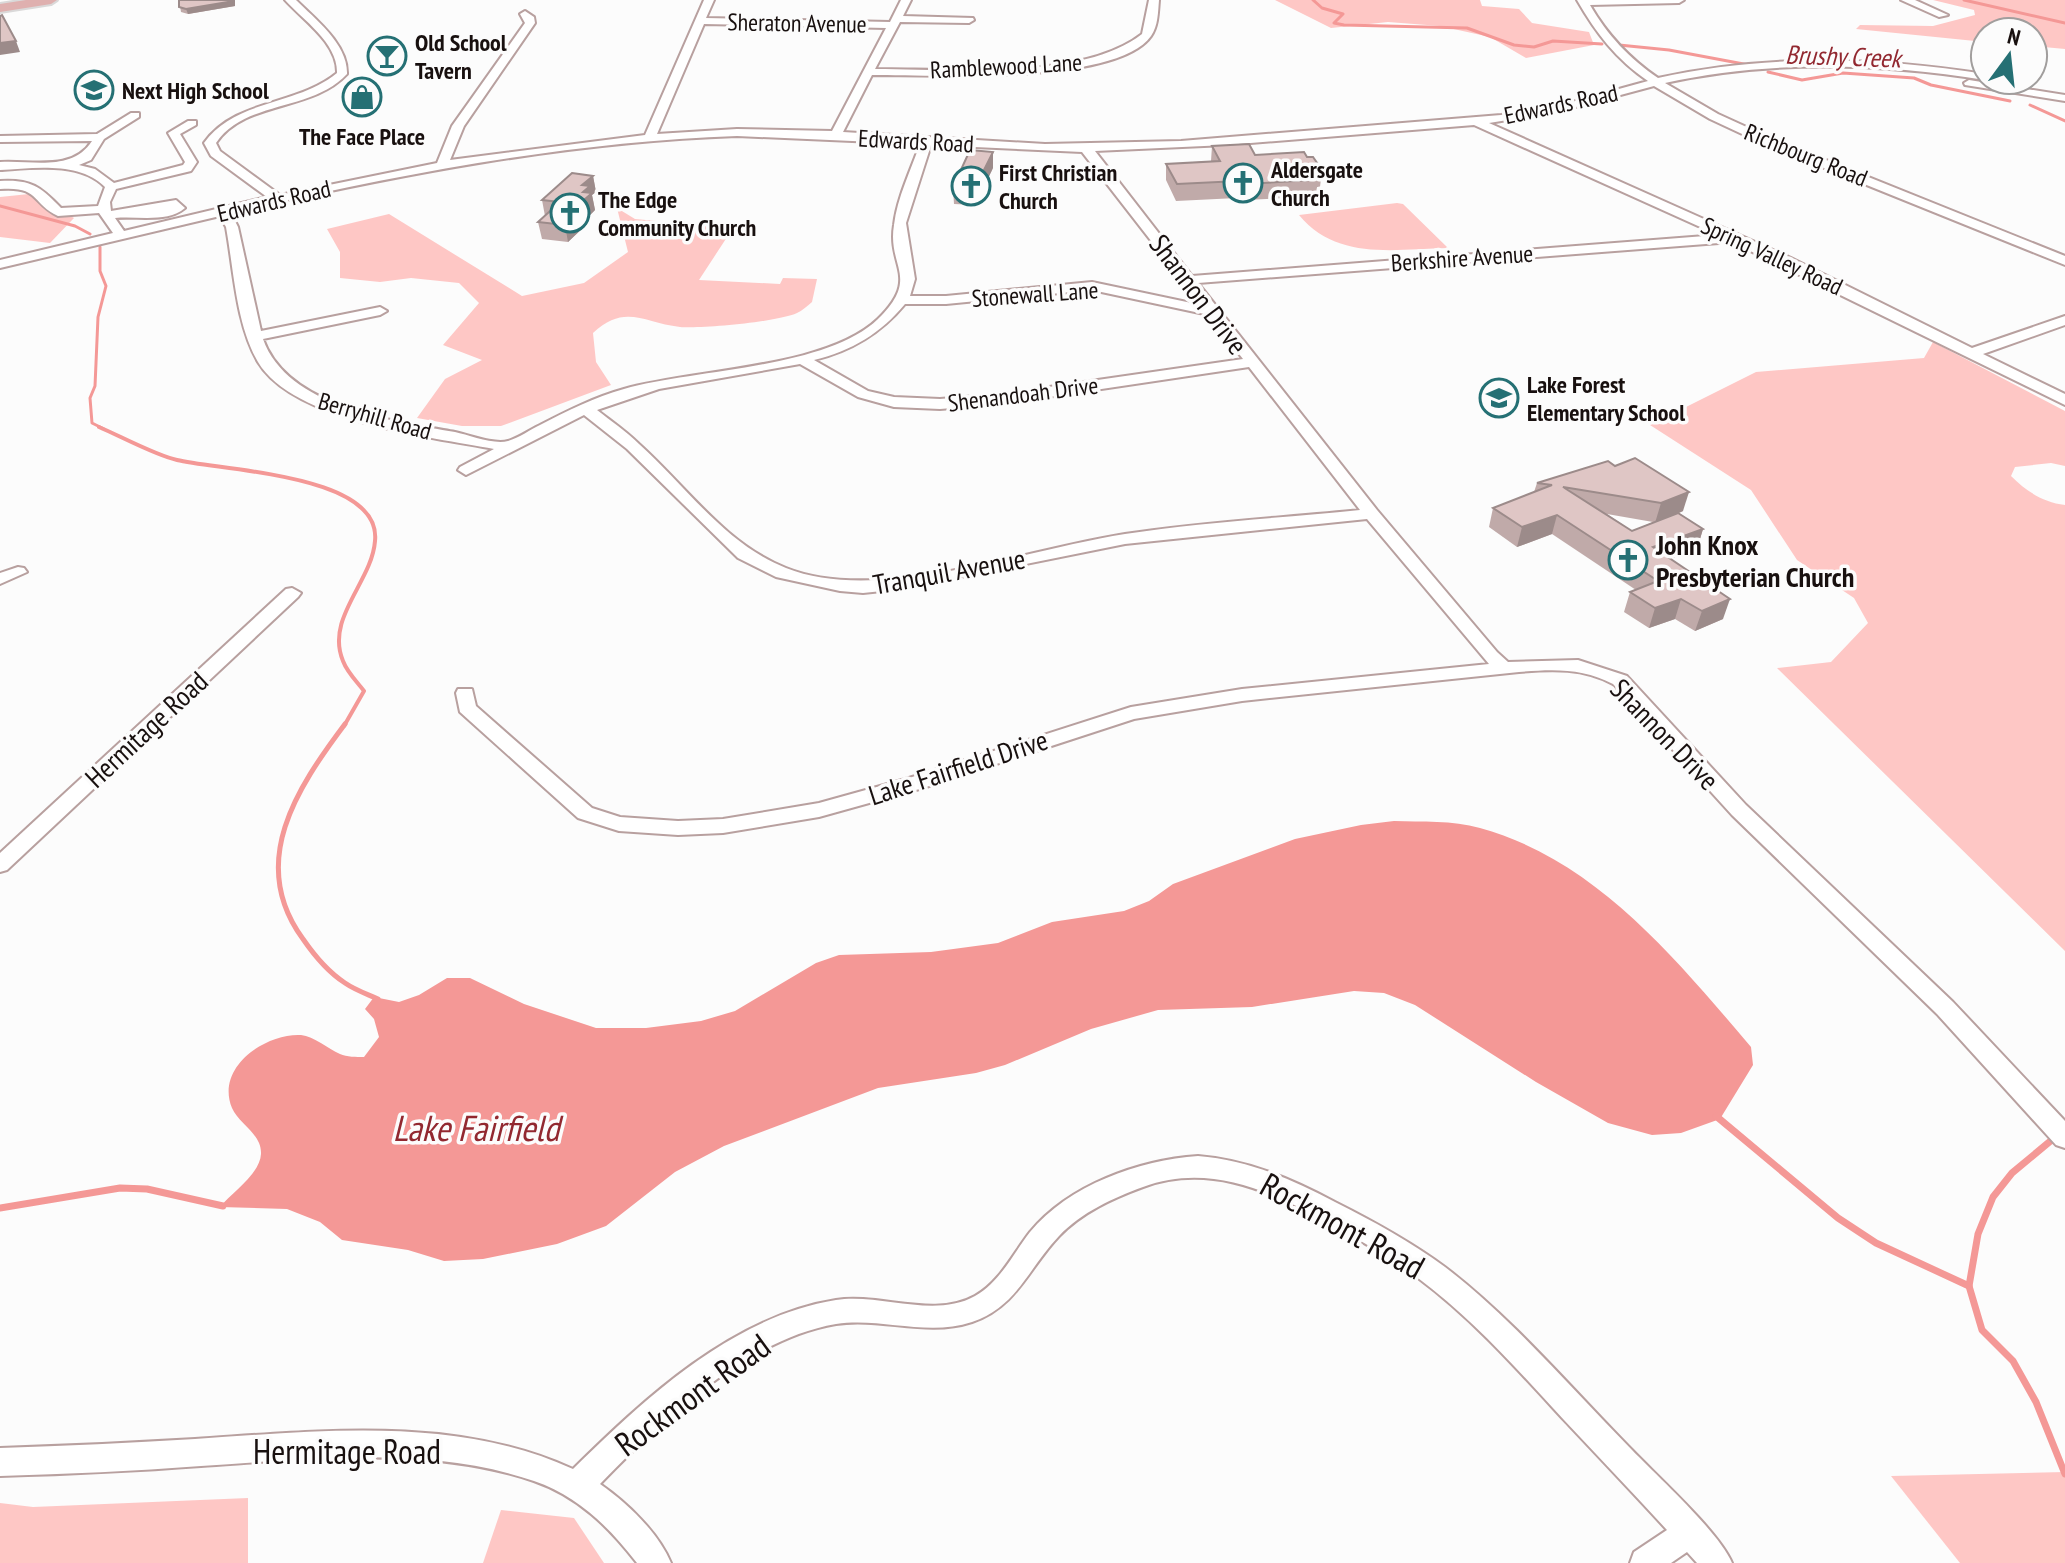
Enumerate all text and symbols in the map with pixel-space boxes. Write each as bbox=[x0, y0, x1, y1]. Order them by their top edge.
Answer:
street label: Sheraton Avenue bbox=[727, 6, 867, 40]
north arrow bbox=[1969, 16, 2049, 96]
text: N bbox=[2005, 22, 2024, 52]
place label: Old School Tavern bbox=[415, 27, 507, 86]
bar icon: Old School Tavern bbox=[366, 35, 408, 77]
water label: Brushy Creek bbox=[1785, 37, 1904, 75]
street label: Ramblewood Lane bbox=[929, 47, 1083, 85]
school or university icon: Next High School bbox=[73, 69, 115, 111]
place label: Next High School bbox=[122, 75, 269, 106]
shop icon: The Face Place bbox=[341, 76, 383, 118]
street label: Edwards Road bbox=[1501, 77, 1621, 131]
street label: Richbourg Road bbox=[1740, 116, 1872, 194]
place label: The Face Place bbox=[299, 121, 425, 152]
street label: Edwards Road bbox=[857, 122, 975, 160]
place label: Aldersgate Church bbox=[1270, 154, 1363, 213]
place label: First Christian Church bbox=[999, 157, 1117, 216]
church icon: Aldersgate Church bbox=[1222, 162, 1264, 204]
church icon: First Christian Church bbox=[950, 165, 992, 207]
street label: Edwards Road bbox=[214, 173, 334, 229]
place label: The Edge Community Church bbox=[598, 184, 756, 243]
church icon: The Edge Community Church bbox=[549, 192, 591, 234]
street label: Spring Valley Road bbox=[1696, 210, 1848, 302]
street label: Shannon Drive bbox=[1142, 226, 1256, 362]
street label: Berkshire Avenue bbox=[1390, 238, 1534, 278]
street label: Stonewall Lane bbox=[971, 274, 1099, 314]
street label: Shenandoah Drive bbox=[946, 369, 1100, 419]
place label: Lake Forest Elementary School bbox=[1527, 369, 1685, 428]
school or university icon: Lake Forest Elementary School bbox=[1478, 377, 1520, 419]
street label: Berryhill Road bbox=[315, 385, 435, 447]
place label: John Knox Presbyterian Church bbox=[1655, 526, 1854, 595]
street label: Tranquil Avenue bbox=[870, 539, 1028, 603]
church icon: John Knox Presbyterian Church bbox=[1607, 539, 1649, 581]
street label: Hermitage Road bbox=[77, 663, 215, 795]
street label: Shannon Drive bbox=[1603, 670, 1727, 798]
street label: Lake Fairfield Drive bbox=[864, 721, 1052, 813]
water label: Lake Fairfield bbox=[393, 1104, 564, 1151]
street label: Rockmont Road bbox=[1253, 1162, 1433, 1288]
street label: Rockmont Road bbox=[606, 1323, 778, 1465]
street label: Hermitage Road bbox=[253, 1429, 441, 1473]

